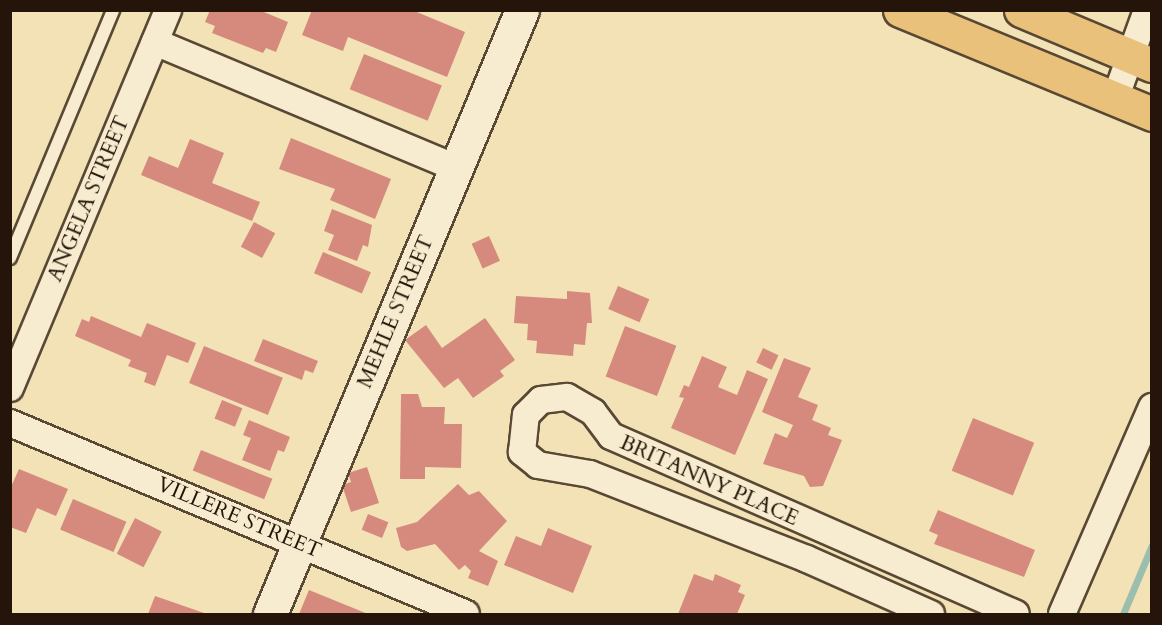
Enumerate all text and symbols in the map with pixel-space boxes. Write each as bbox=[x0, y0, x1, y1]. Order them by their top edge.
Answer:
street label: ANGELA STREET bbox=[43, 112, 135, 286]
street label: MEHLE STREET bbox=[352, 232, 440, 392]
street label: BRITANNY PLACE bbox=[616, 430, 802, 532]
street label: VILLERE STREET bbox=[153, 472, 325, 564]

